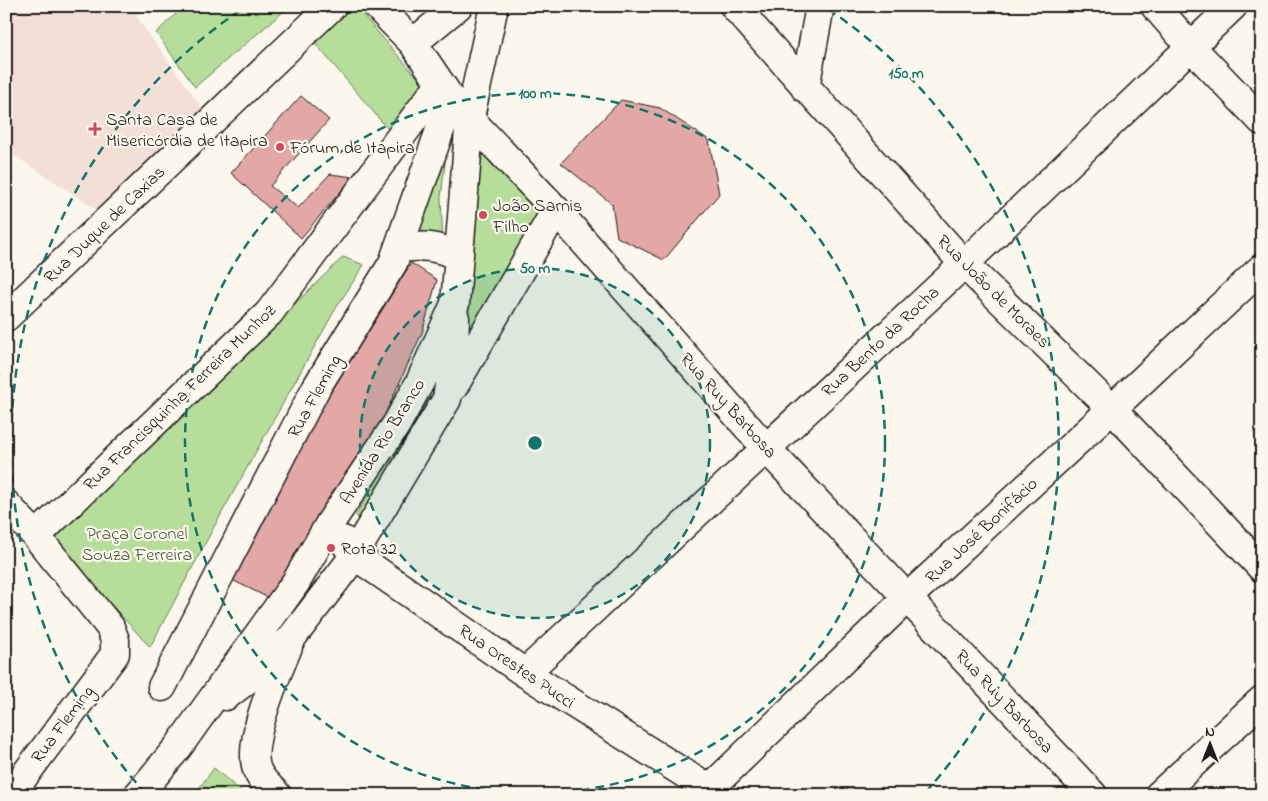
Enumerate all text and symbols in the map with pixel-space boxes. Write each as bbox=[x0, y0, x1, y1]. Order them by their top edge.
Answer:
text: 150 m bbox=[888, 63, 924, 85]
text: 100 m bbox=[518, 83, 552, 105]
place label: Santa Casa de Misericórdia de Itapira bbox=[106, 108, 268, 155]
marker: Santa Casa de Misericórdia de Itapira bbox=[88, 122, 102, 136]
place label: Fórum de Itapira bbox=[289, 136, 415, 162]
marker: Fórum de Itapira bbox=[274, 141, 286, 153]
street label: Rua Duque de Caxias bbox=[39, 160, 172, 291]
place label: João Sarnis Filho bbox=[492, 194, 582, 241]
marker: João Sarnis Filho bbox=[477, 209, 489, 221]
street label: Rua João de Moraes bbox=[930, 230, 1055, 355]
text: 50 m bbox=[520, 258, 551, 280]
street label: Rua Bento da Rocha bbox=[816, 281, 946, 404]
street label: Rua Francisquinha Ferreira Munhoz bbox=[78, 299, 283, 498]
street label: Rua Ruy Barbosa bbox=[673, 348, 782, 465]
street label: Rua Fleming bbox=[282, 351, 350, 444]
street label: Avenida Rio Branco bbox=[335, 374, 433, 510]
centre of rings bbox=[526, 434, 544, 452]
street label: Rua José Bonifácio bbox=[920, 472, 1045, 591]
park label: Praça Coronel Souza Ferreira bbox=[82, 522, 192, 569]
place label: Rota 32 bbox=[341, 537, 397, 563]
marker: Rota 32 bbox=[325, 542, 337, 554]
street label: Rua Orestes Pucci bbox=[452, 619, 579, 716]
street label: Rua Ruy Barbosa bbox=[948, 644, 1059, 760]
street label: Rua Fleming bbox=[26, 681, 102, 770]
north arrow bbox=[1186, 718, 1236, 768]
text: N bbox=[1205, 722, 1215, 743]

